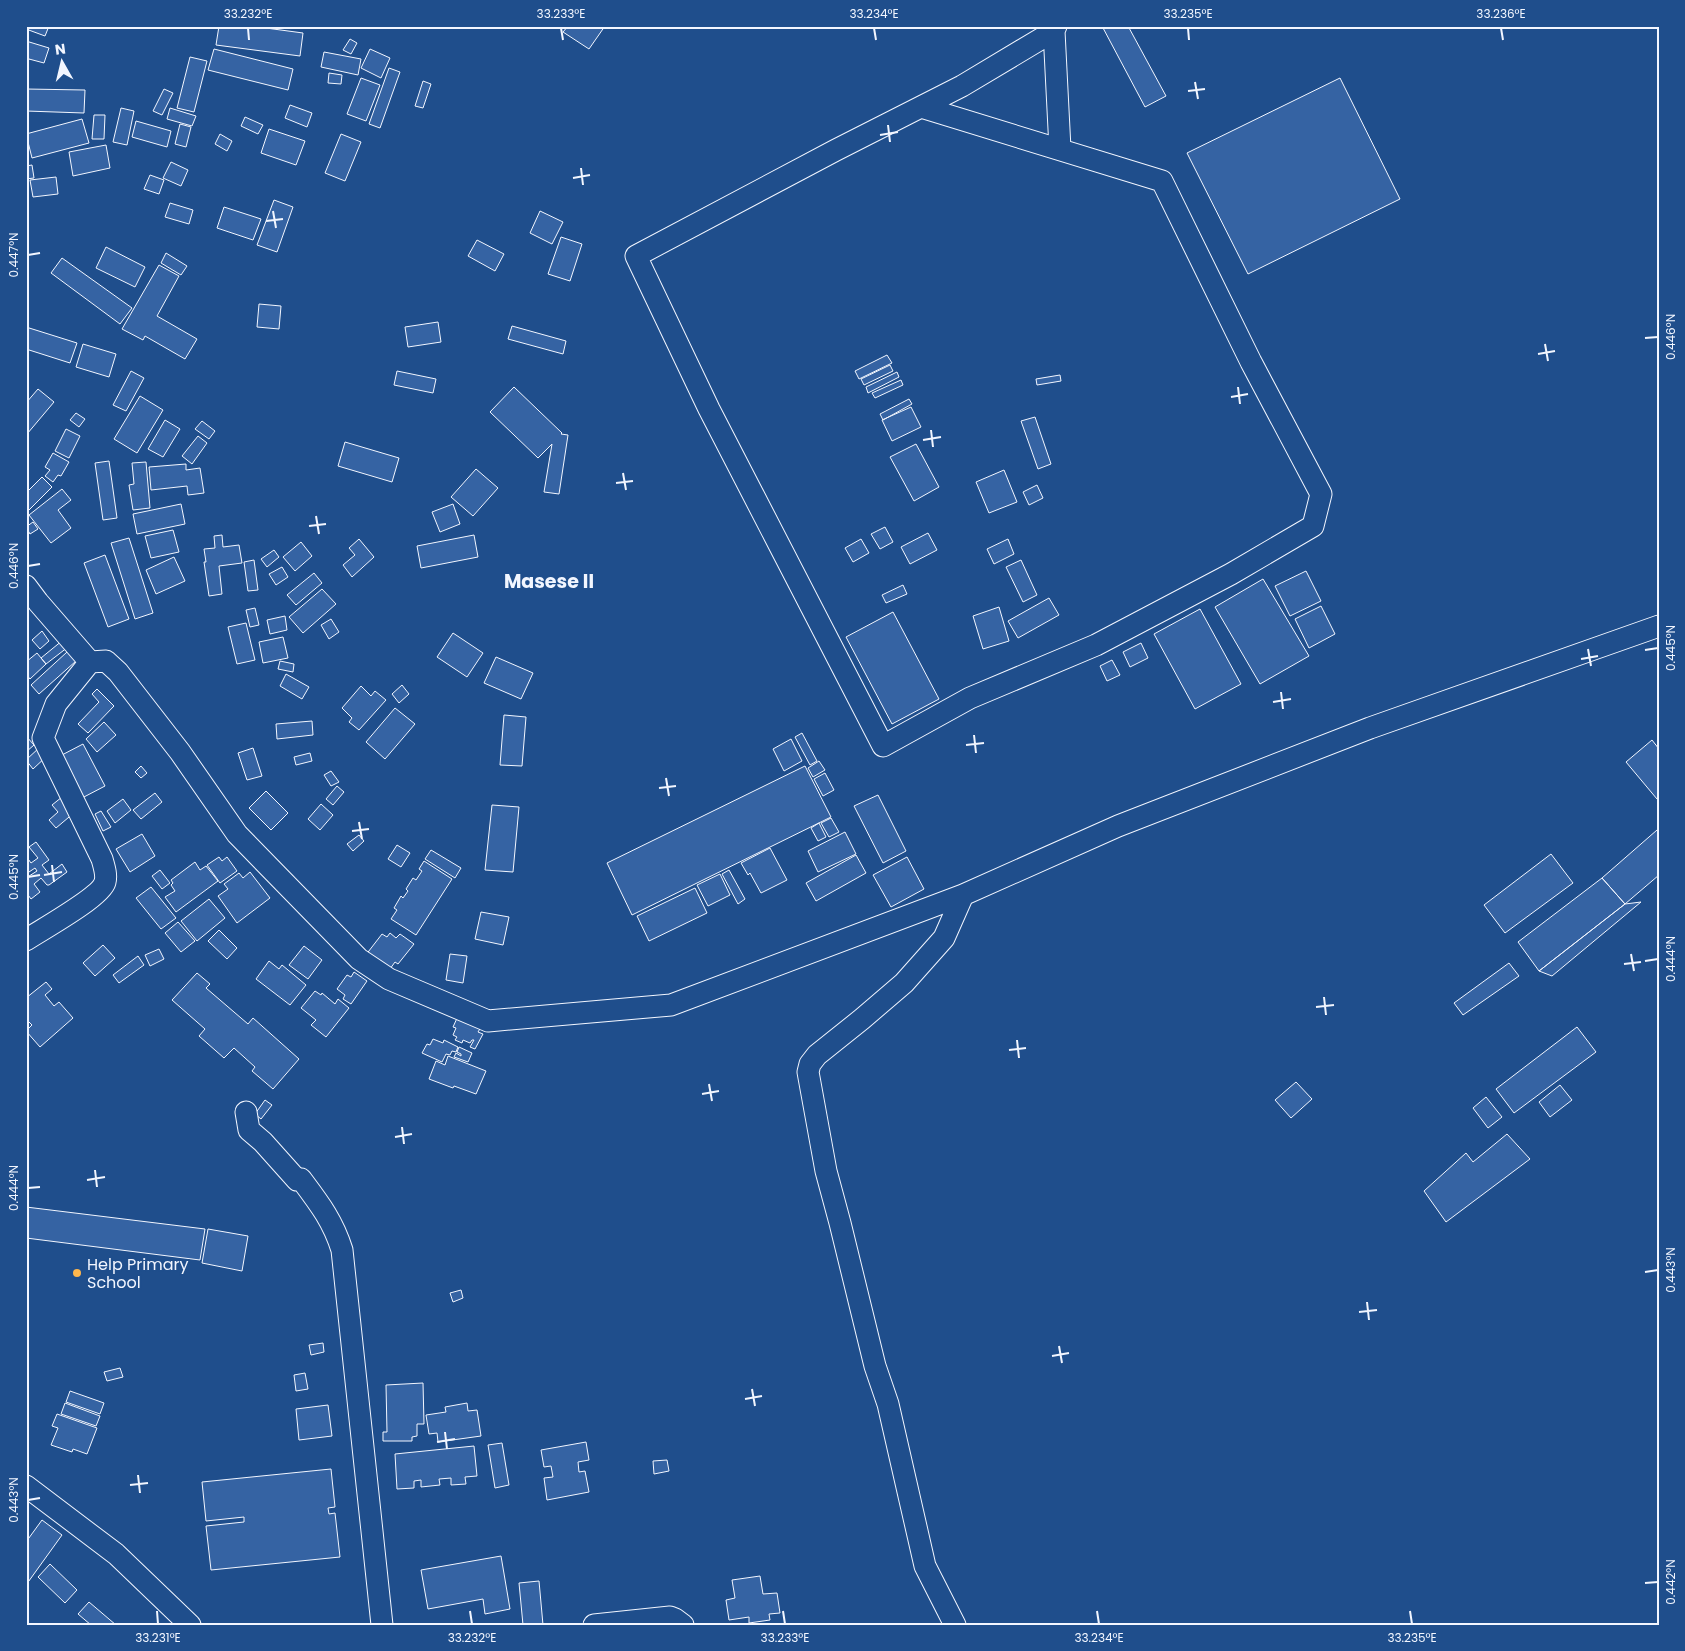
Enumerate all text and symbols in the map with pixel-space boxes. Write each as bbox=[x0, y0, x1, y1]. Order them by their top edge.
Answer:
text: 33.232°E bbox=[224, 5, 272, 22]
text: 33.233°E bbox=[537, 5, 585, 22]
text: 33.234°E bbox=[849, 5, 899, 22]
text: 33.235°E bbox=[1163, 5, 1213, 22]
text: 33.236°E bbox=[1476, 5, 1526, 22]
north arrow bbox=[38, 38, 88, 88]
text: N bbox=[54, 38, 67, 60]
text: 0.447°N bbox=[5, 232, 22, 278]
text: 0.446°N bbox=[1662, 314, 1679, 360]
text: 0.446°N bbox=[5, 543, 22, 589]
district label: Masese II bbox=[504, 568, 594, 595]
text: 0.445°N bbox=[1662, 625, 1679, 671]
text: 0.445°N bbox=[5, 854, 22, 900]
text: 0.444°N bbox=[1662, 936, 1679, 982]
text: 0.444°N bbox=[5, 1165, 22, 1211]
text: 0.443°N bbox=[1662, 1247, 1679, 1293]
place label: Help Primary School bbox=[87, 1253, 188, 1294]
marker: Help Primary School bbox=[71, 1267, 83, 1279]
text: 0.443°N bbox=[5, 1477, 22, 1523]
text: 0.442°N bbox=[1662, 1559, 1679, 1605]
text: 33.231°E bbox=[135, 1629, 181, 1646]
text: 33.232°E bbox=[448, 1629, 496, 1646]
text: 33.233°E bbox=[761, 1629, 809, 1646]
text: 33.234°E bbox=[1074, 1629, 1124, 1646]
text: 33.235°E bbox=[1387, 1629, 1437, 1646]

